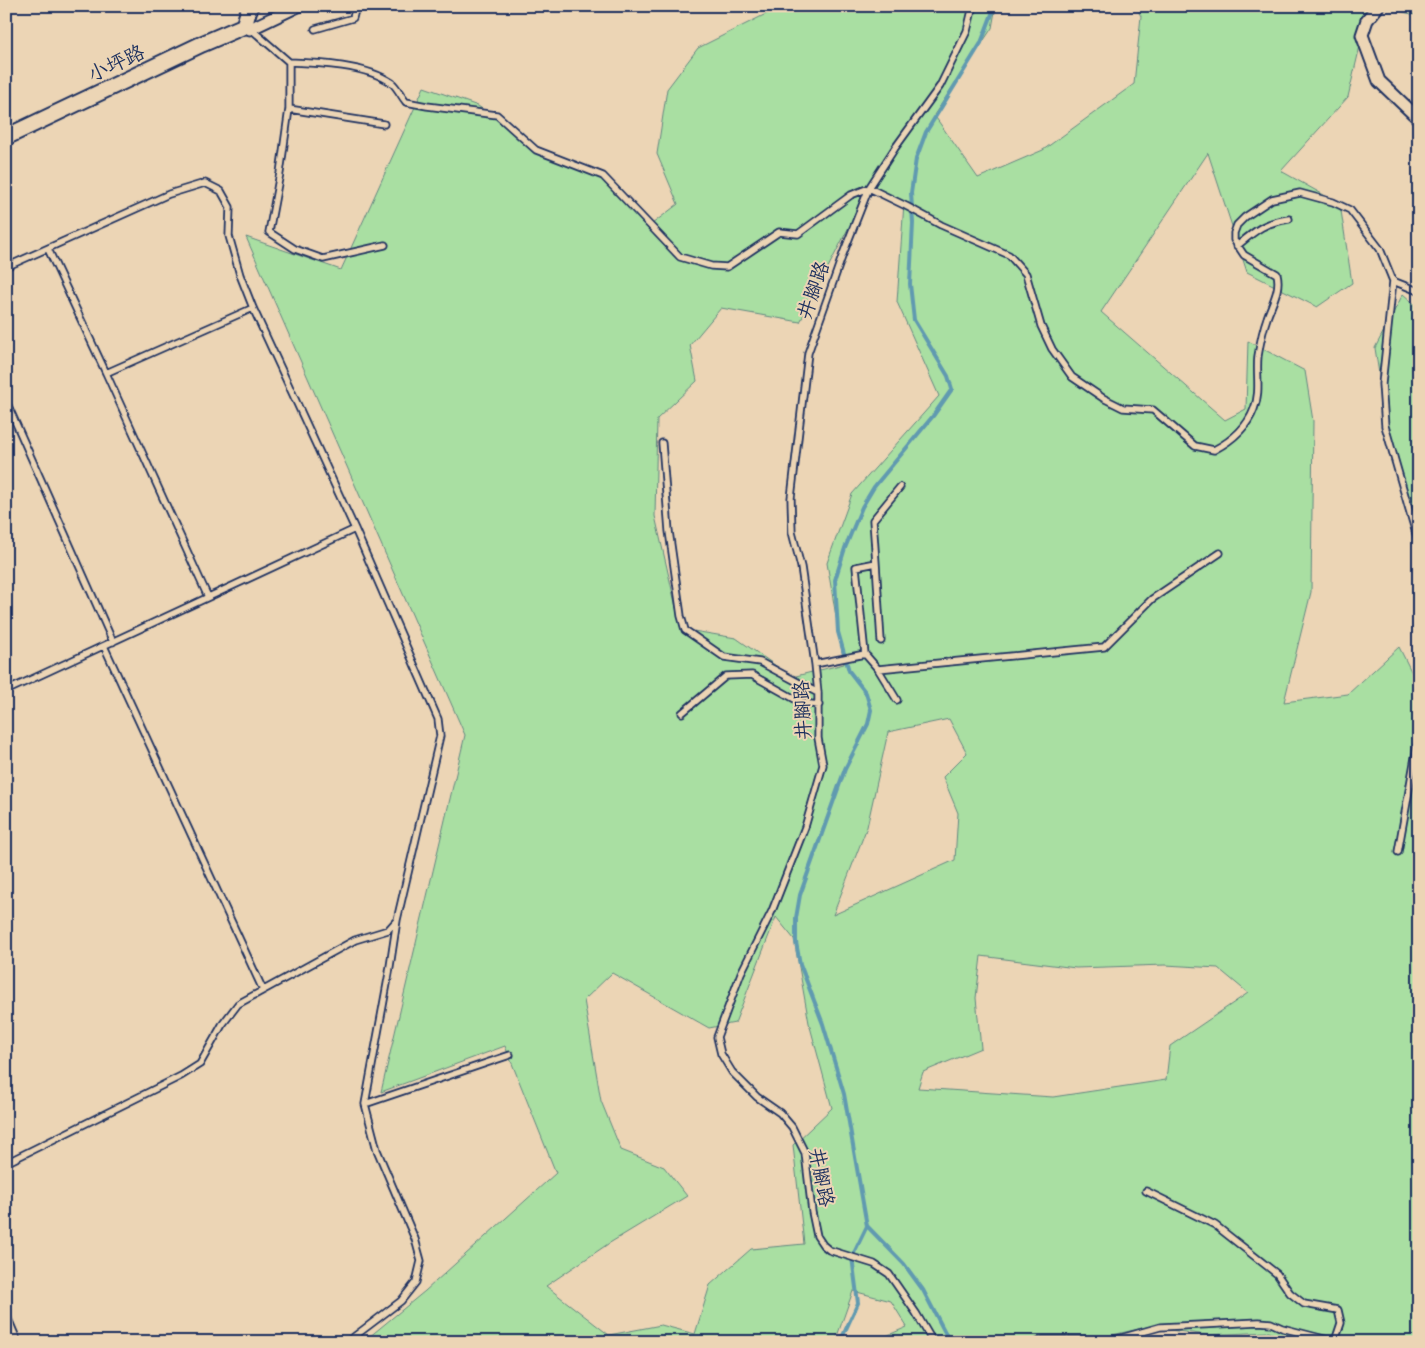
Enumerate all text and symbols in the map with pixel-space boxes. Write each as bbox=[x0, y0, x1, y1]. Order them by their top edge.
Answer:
street label: 小坪路 bbox=[84, 39, 151, 91]
street label: 井腳路 bbox=[792, 257, 839, 324]
street label: 井腳路 bbox=[788, 678, 821, 741]
street label: 井腳路 bbox=[800, 1145, 840, 1211]

